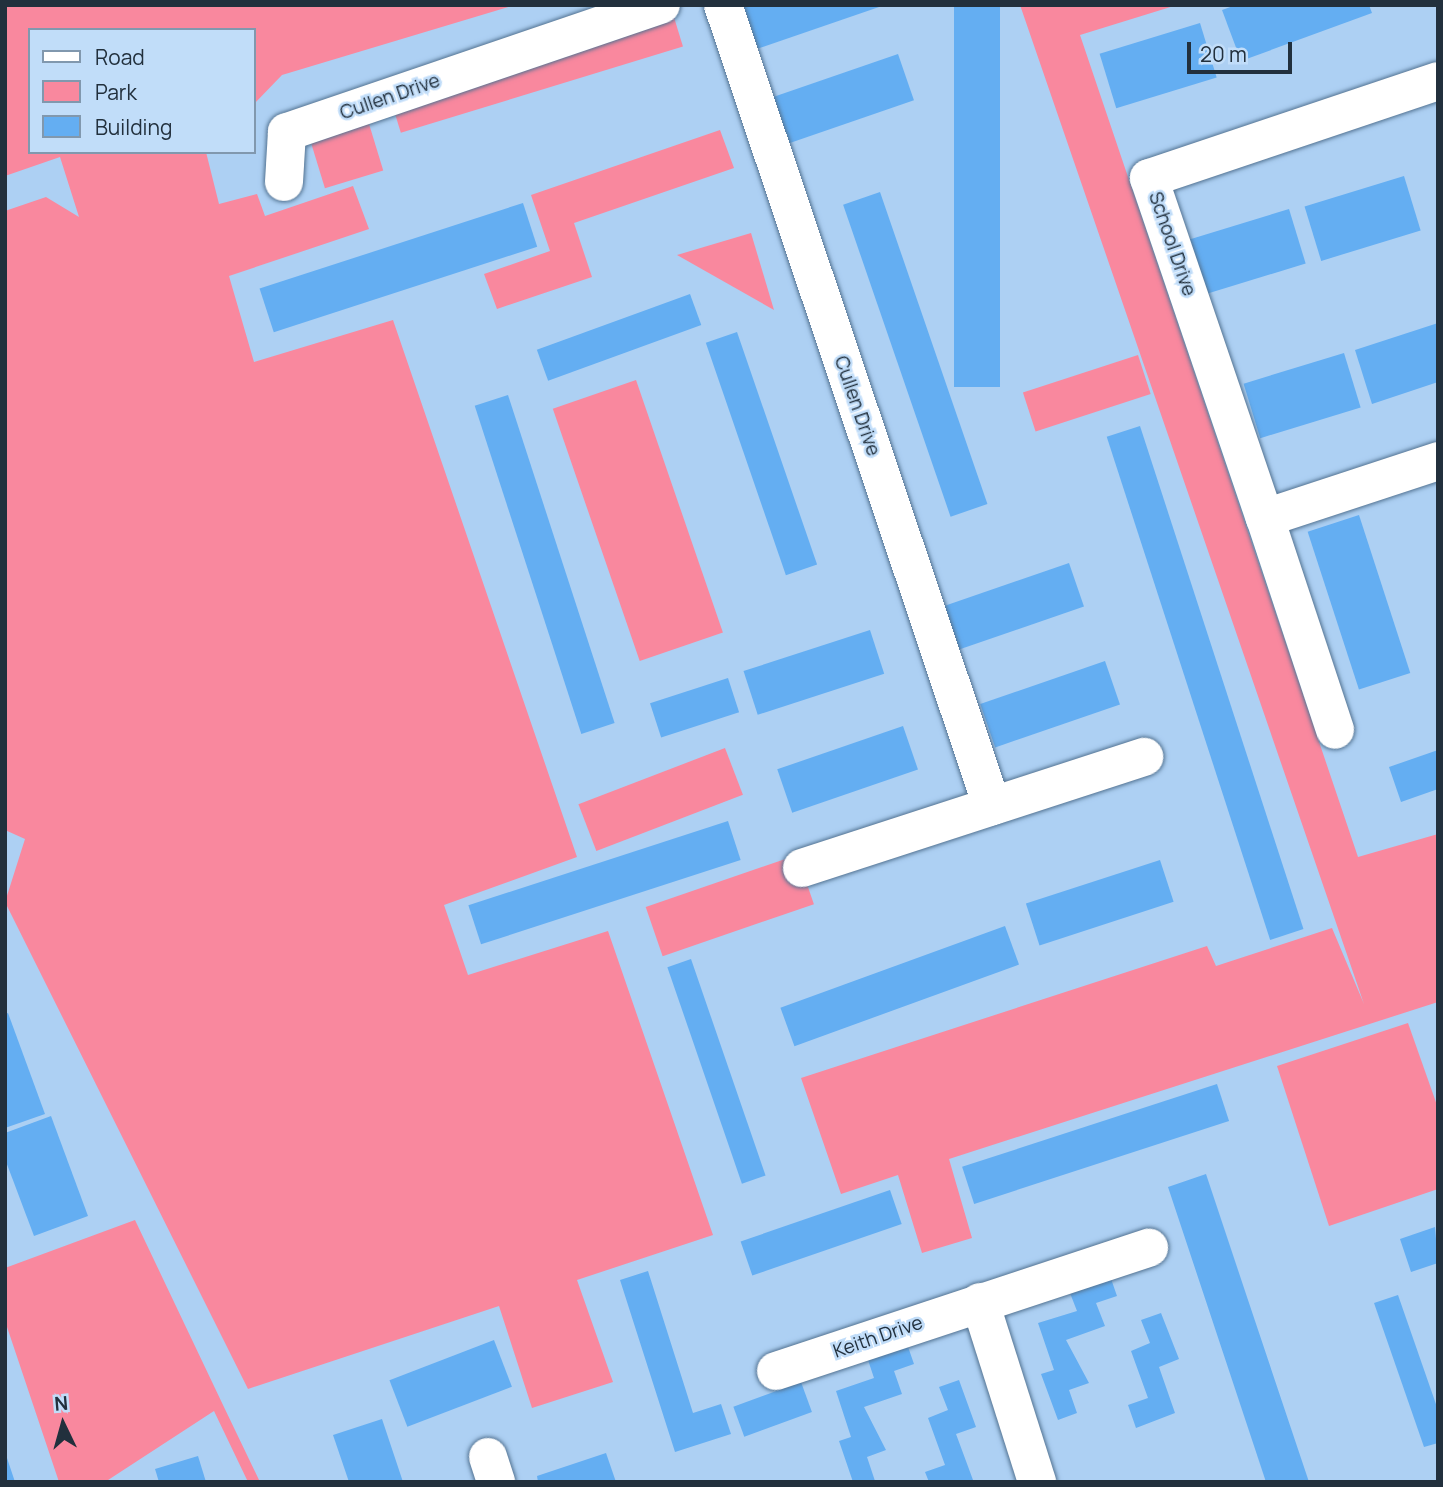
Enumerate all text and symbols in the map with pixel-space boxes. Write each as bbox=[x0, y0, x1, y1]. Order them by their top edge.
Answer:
legend bbox=[28, 28, 256, 154]
scale bar bbox=[1191, 28, 1296, 72]
text: 20 m bbox=[1200, 40, 1247, 68]
text: Road bbox=[95, 43, 145, 71]
street label: Cullen Drive bbox=[337, 69, 443, 125]
text: Park bbox=[95, 78, 137, 106]
text: Building bbox=[95, 113, 172, 141]
street label: School Drive bbox=[1144, 189, 1200, 299]
street label: Cullen Drive bbox=[829, 353, 885, 459]
street label: Keith Drive bbox=[830, 1311, 926, 1363]
north arrow bbox=[28, 1389, 98, 1459]
text: N bbox=[53, 1390, 69, 1417]

